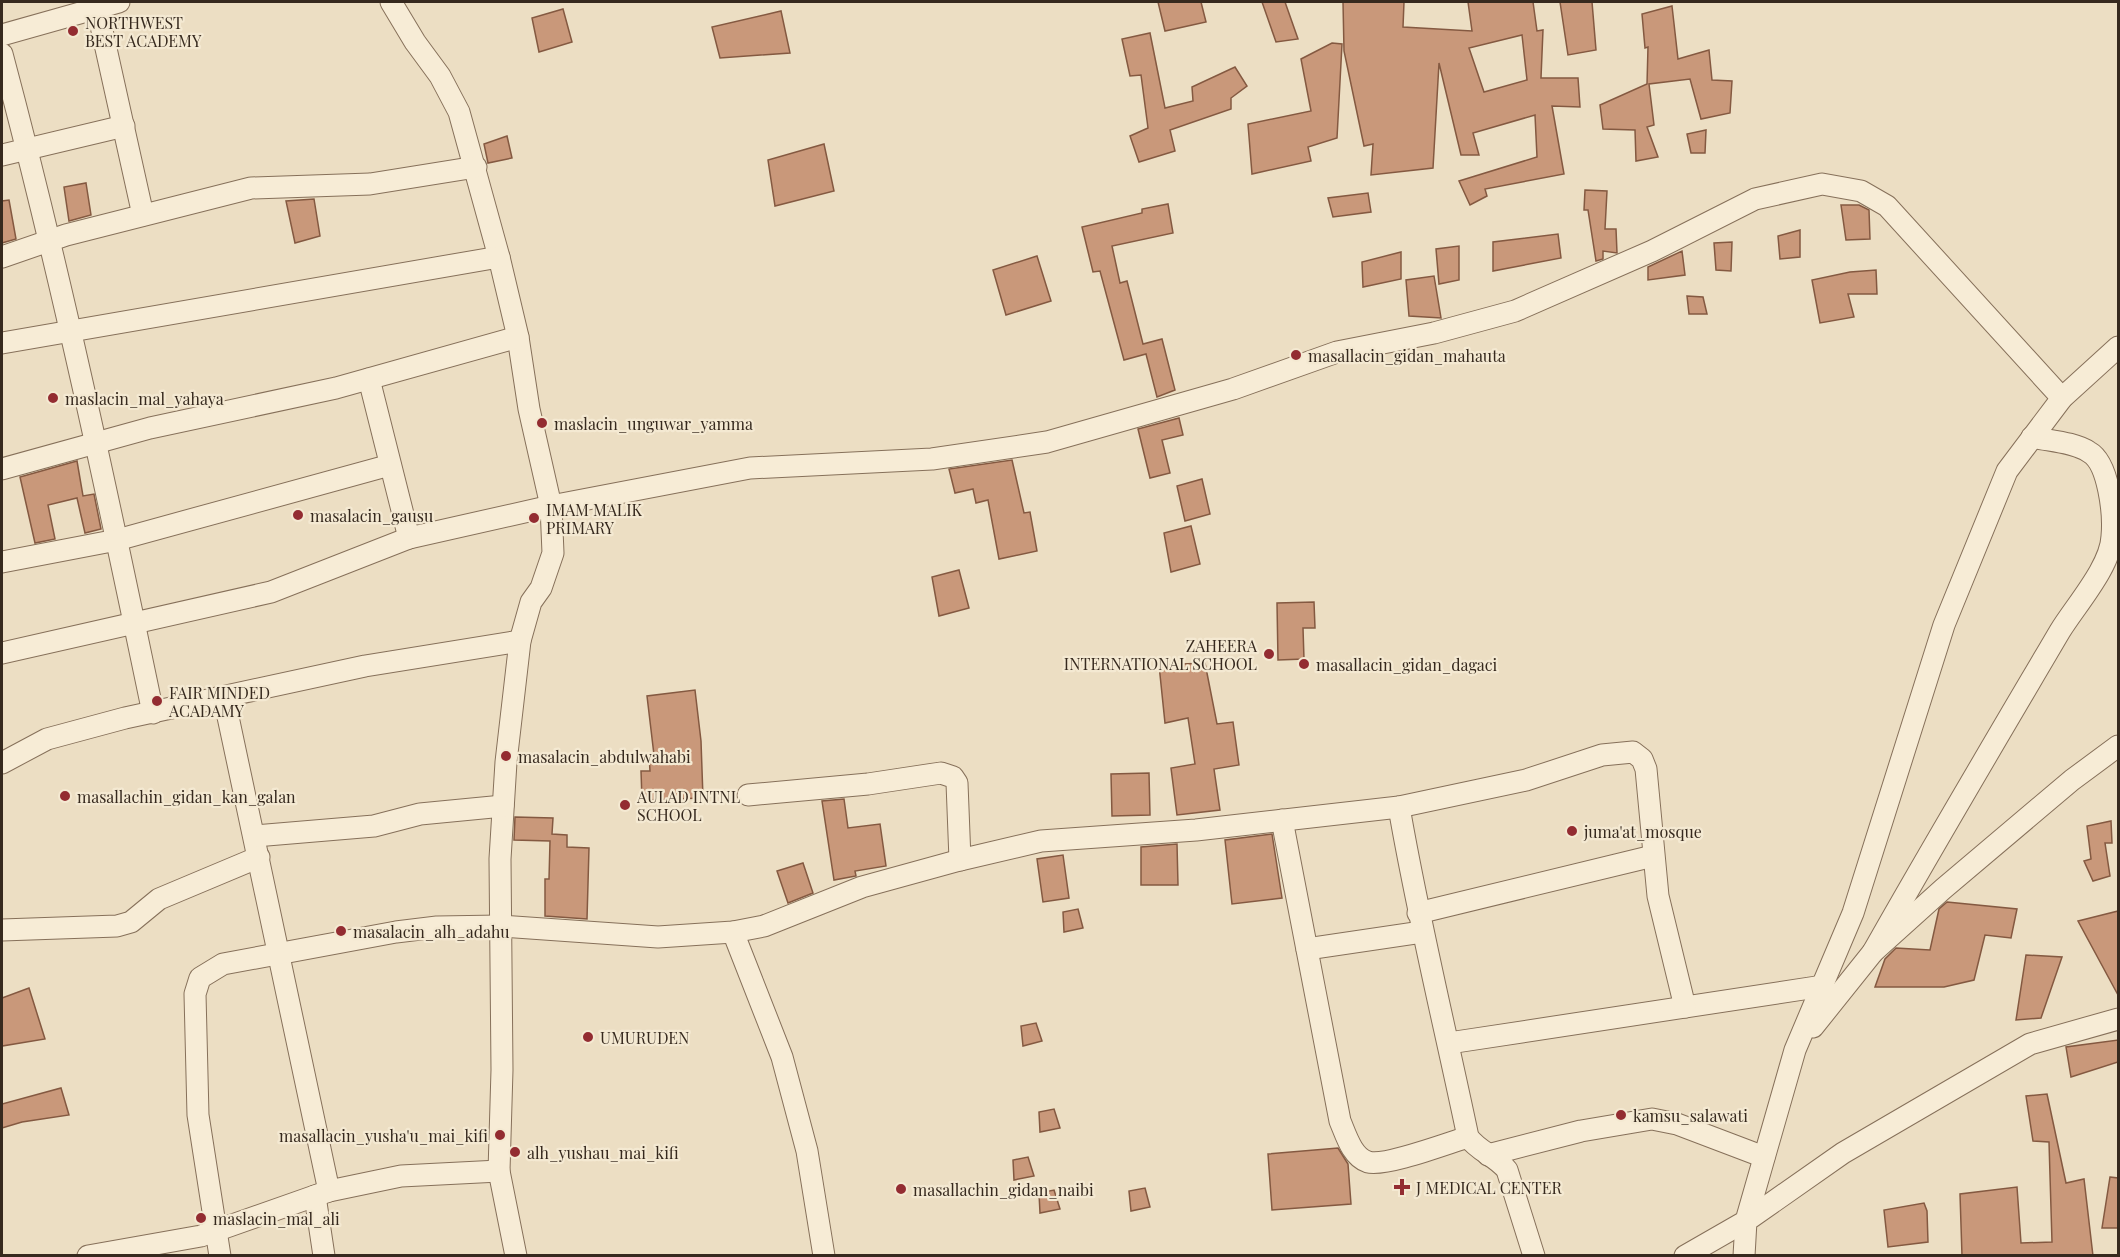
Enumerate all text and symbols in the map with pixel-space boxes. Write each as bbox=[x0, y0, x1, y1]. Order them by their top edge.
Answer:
place label: NORTHWEST BEST ACADEMY bbox=[85, 12, 202, 51]
marker: NORTHWEST BEST ACADEMY bbox=[66, 24, 80, 38]
place label: masallacin_gidan_mahauta bbox=[1308, 345, 1506, 366]
marker: masallacin_gidan_mahauta bbox=[1289, 348, 1303, 362]
place label: maslacin_mal_yahaya bbox=[65, 388, 224, 409]
marker: maslacin_mal_yahaya bbox=[46, 391, 60, 405]
place label: maslacin_unguwar_yamma bbox=[554, 413, 753, 434]
marker: maslacin_unguwar_yamma bbox=[535, 416, 549, 430]
place label: IMAM MALIK PRIMARY bbox=[546, 499, 643, 538]
place label: masalacin_gausu bbox=[310, 505, 433, 526]
marker: masalacin_gausu bbox=[291, 508, 305, 522]
marker: IMAM MALIK PRIMARY bbox=[527, 511, 541, 525]
place label: ZAHEERA INTERNATIONAL SCHOOL bbox=[1064, 635, 1258, 674]
marker: ZAHEERA INTERNATIONAL SCHOOL bbox=[1262, 647, 1276, 661]
place label: masallacin_gidan_dagaci bbox=[1316, 654, 1498, 675]
marker: masallacin_gidan_dagaci bbox=[1297, 657, 1311, 671]
place label: FAIR MINDED ACADAMY bbox=[168, 682, 270, 721]
marker: FAIR MINDED ACADAMY bbox=[150, 694, 164, 708]
place label: masalacin_abdulwahabi bbox=[518, 746, 691, 767]
marker: masalacin_abdulwahabi bbox=[499, 749, 513, 763]
place label: masallachin_gidan_kan_galan bbox=[77, 786, 296, 807]
place label: AULAD INTNL SCHOOL bbox=[636, 786, 740, 825]
marker: masallachin_gidan_kan_galan bbox=[58, 789, 72, 803]
marker: AULAD INTNL SCHOOL bbox=[618, 798, 632, 812]
place label: juma'at_mosque bbox=[1583, 821, 1702, 842]
marker: juma'at_mosque bbox=[1565, 824, 1579, 838]
place label: masalacin_alh_adahu bbox=[353, 921, 510, 942]
marker: masalacin_alh_adahu bbox=[334, 924, 348, 938]
place label: UMURUDEN bbox=[600, 1027, 689, 1048]
marker: UMURUDEN bbox=[581, 1030, 595, 1044]
place label: kamsu_salawati bbox=[1633, 1105, 1748, 1126]
marker: kamsu_salawati bbox=[1614, 1108, 1628, 1122]
place label: masallacin_yusha'u_mai_kifi bbox=[279, 1125, 488, 1146]
marker: masallacin_yusha'u_mai_kifi bbox=[493, 1128, 507, 1142]
place label: alh_yushau_mai_kifi bbox=[527, 1142, 679, 1163]
marker: alh_yushau_mai_kifi bbox=[508, 1145, 522, 1159]
place label: J MEDICAL CENTER bbox=[1415, 1177, 1562, 1198]
marker: J MEDICAL CENTER bbox=[1393, 1178, 1411, 1196]
place label: masallachin_gidan_naibi bbox=[913, 1179, 1094, 1200]
marker: masallachin_gidan_naibi bbox=[894, 1182, 908, 1196]
place label: maslacin_mal_ali bbox=[213, 1208, 340, 1229]
marker: maslacin_mal_ali bbox=[194, 1211, 208, 1225]

